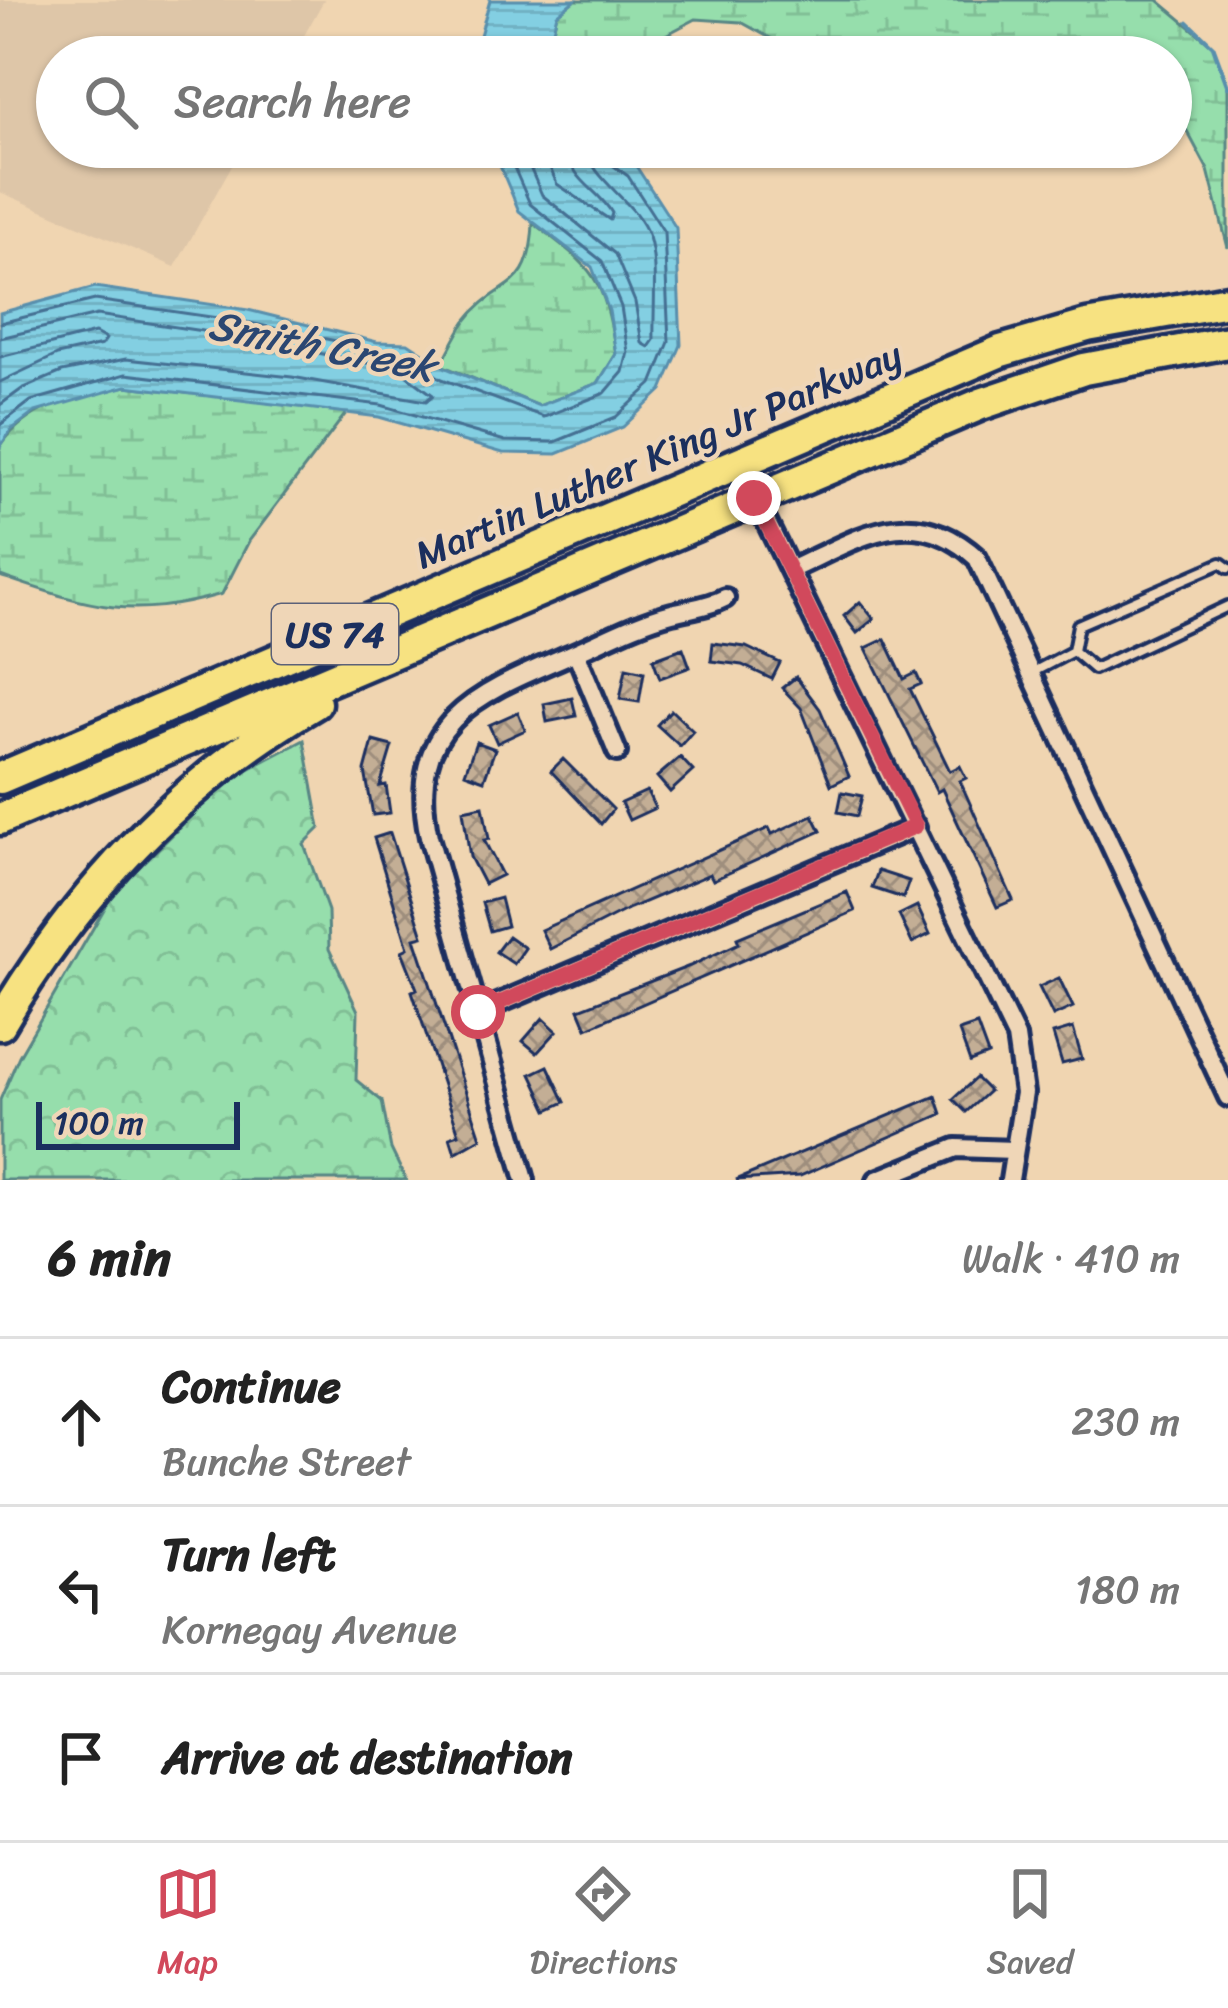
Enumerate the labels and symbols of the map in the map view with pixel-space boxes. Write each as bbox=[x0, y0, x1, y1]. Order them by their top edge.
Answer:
water label: Smith Creek bbox=[202, 288, 446, 405]
street label: Martin Luther King Jr Parkway bbox=[403, 320, 914, 589]
route end bbox=[727, 471, 781, 525]
road number: US 74 bbox=[272, 604, 398, 664]
route start bbox=[451, 985, 505, 1039]
scale bar bbox=[36, 1096, 240, 1149]

